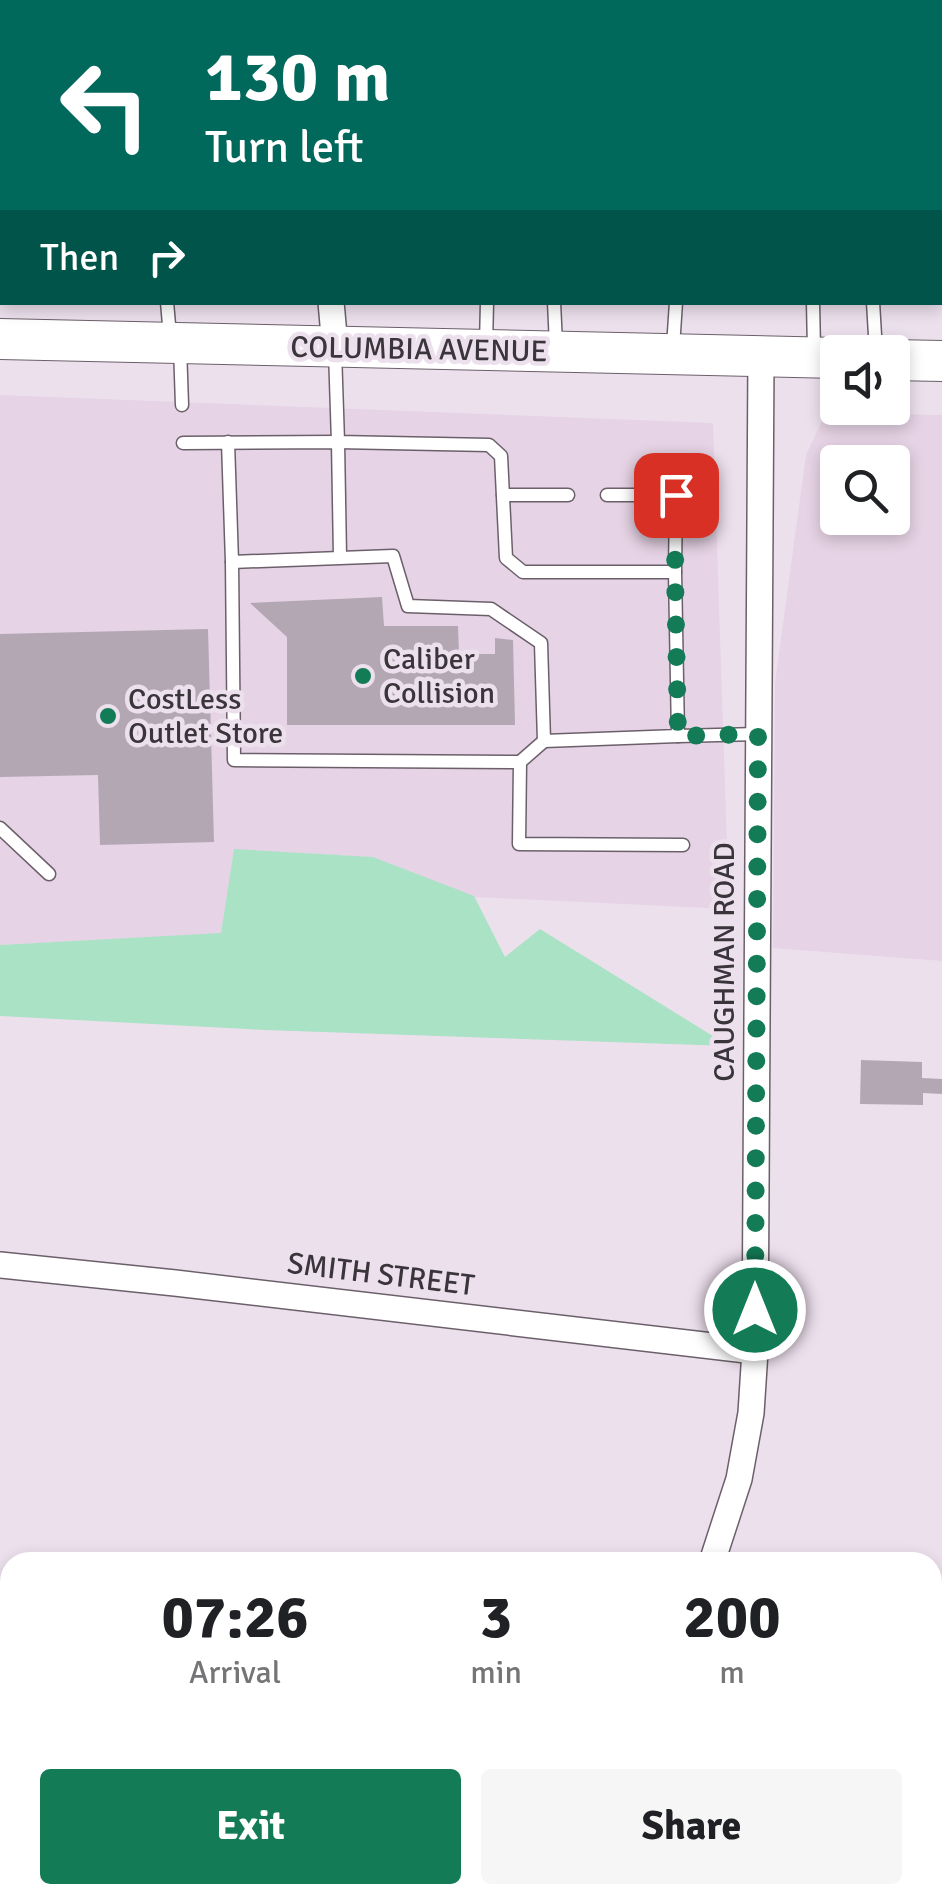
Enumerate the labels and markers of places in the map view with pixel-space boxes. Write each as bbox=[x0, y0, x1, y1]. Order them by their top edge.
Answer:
pin bbox=[634, 453, 719, 538]
place label: Caliber Collision bbox=[383, 641, 495, 712]
marker: Caliber Collision bbox=[352, 665, 374, 687]
place label: CostLess Outlet Store bbox=[128, 681, 283, 752]
marker: CostLess Outlet Store bbox=[97, 705, 119, 727]

